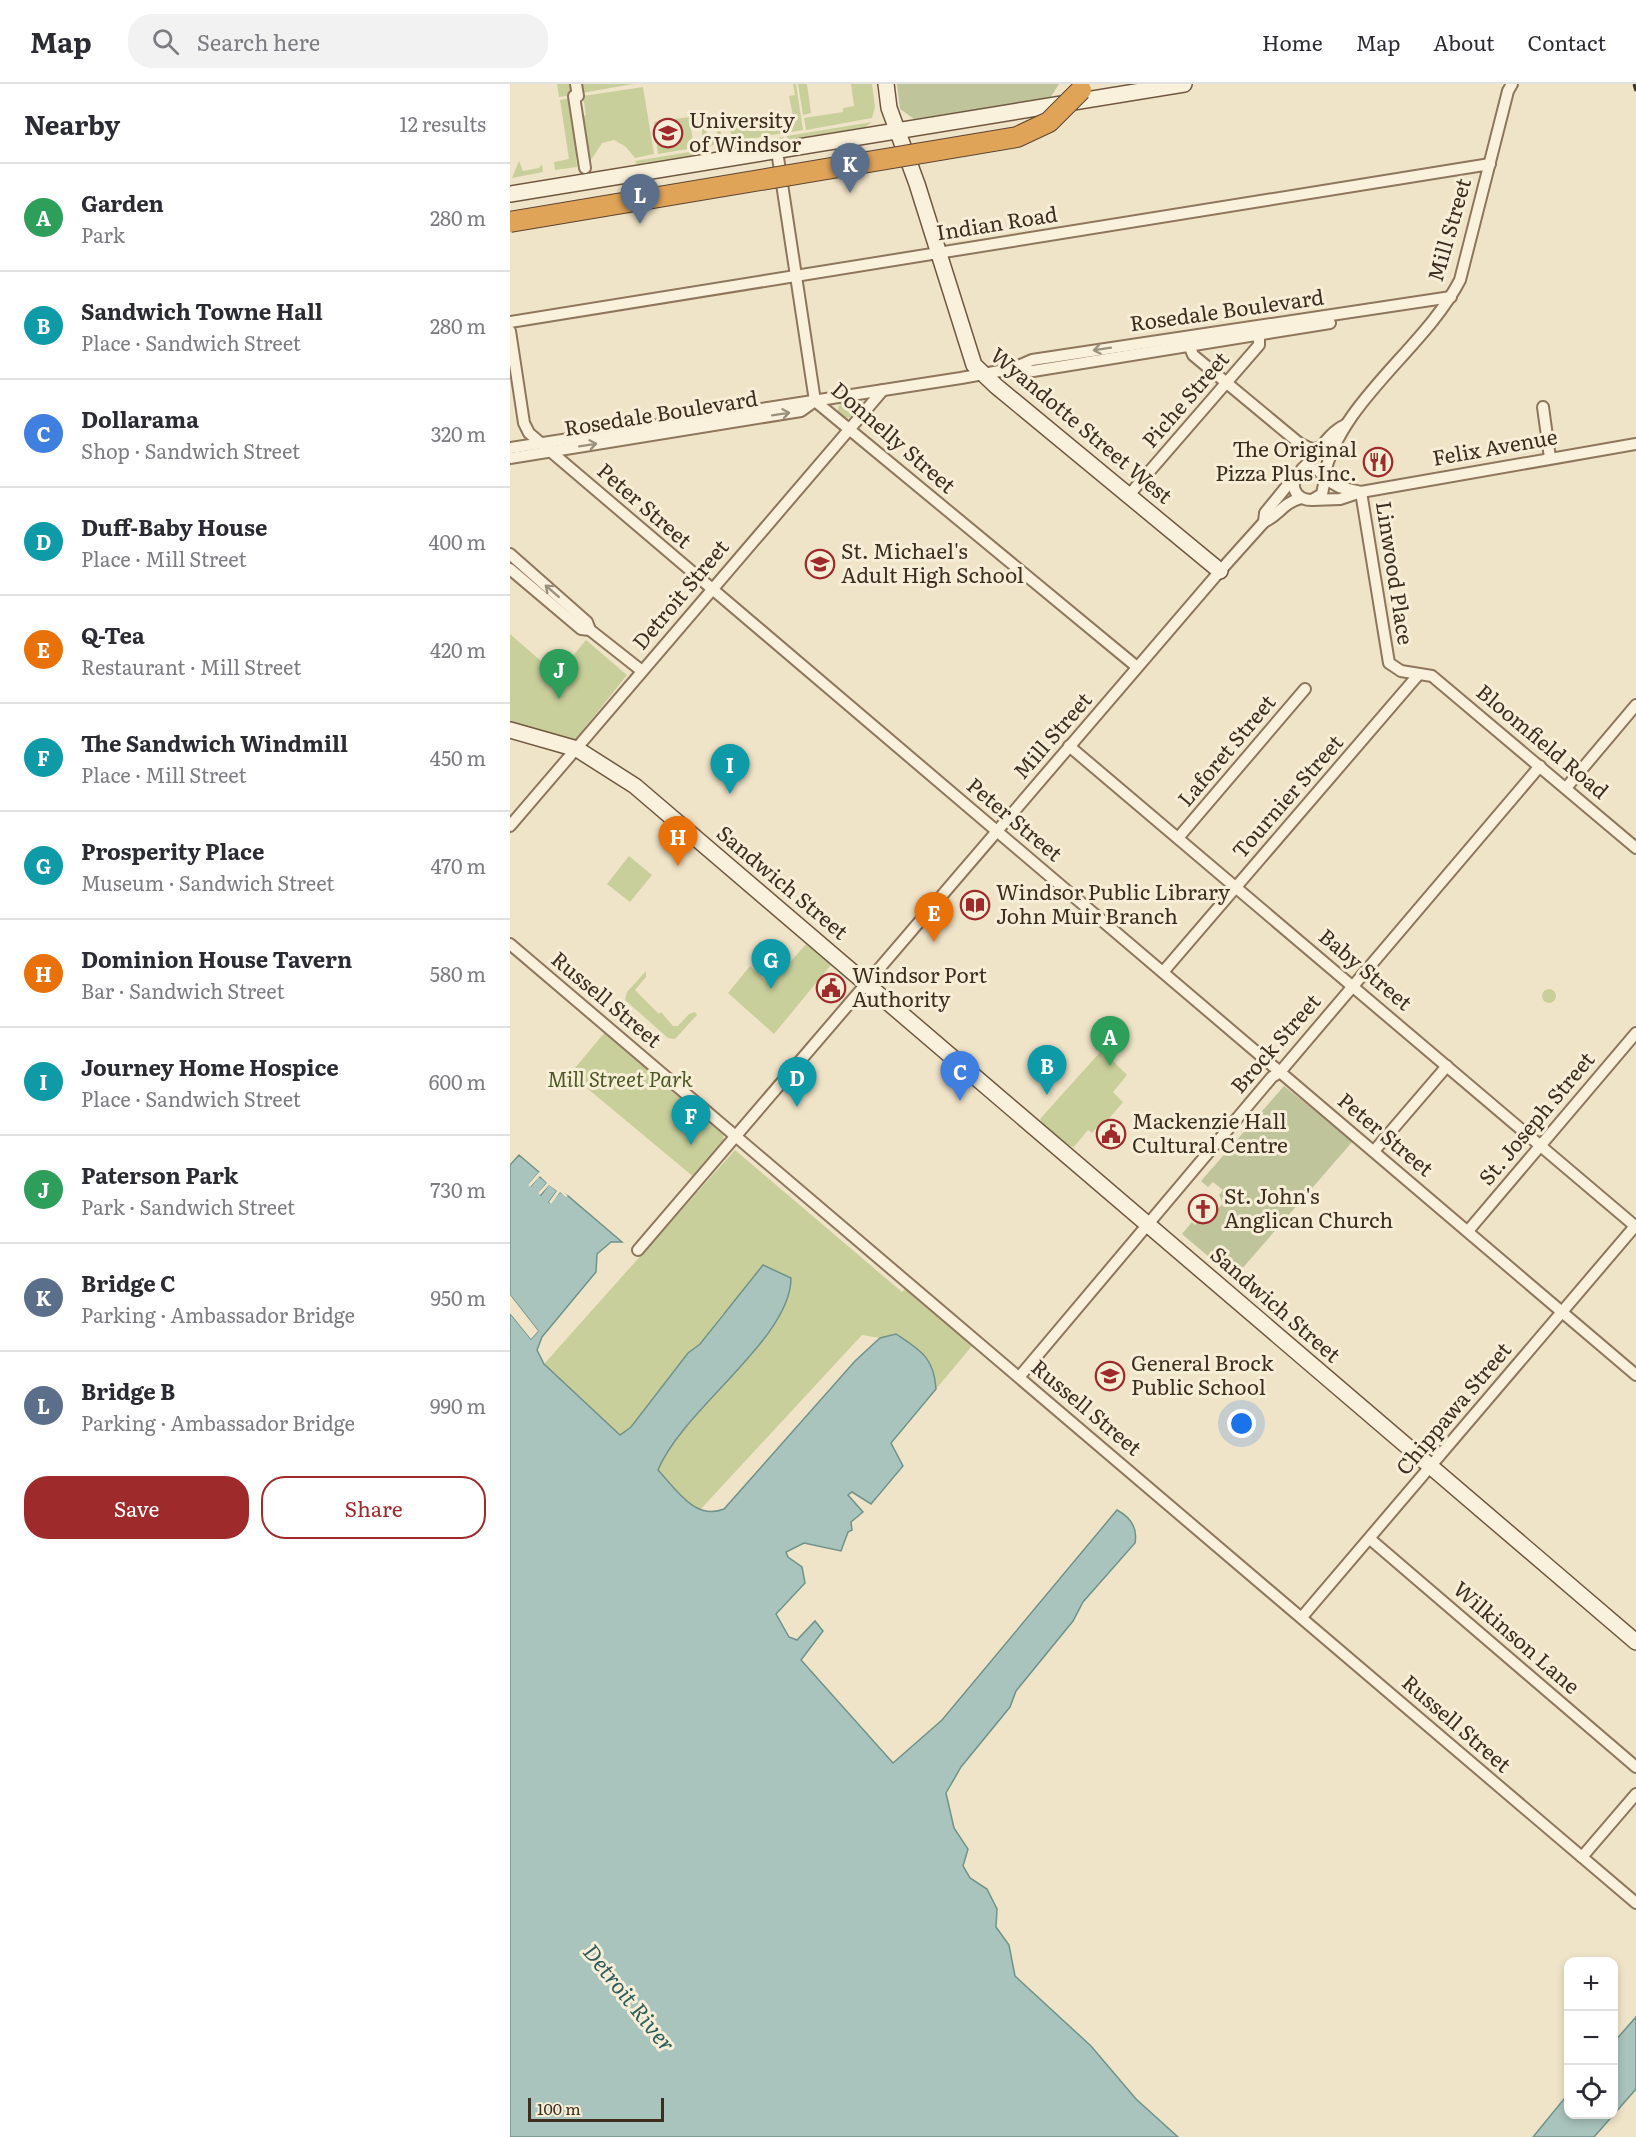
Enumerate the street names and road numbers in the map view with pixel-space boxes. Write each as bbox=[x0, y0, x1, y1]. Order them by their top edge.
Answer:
street label: Mill Street bbox=[1418, 174, 1477, 285]
street label: Indian Road bbox=[934, 197, 1060, 246]
street label: Rosedale Boulevard bbox=[1128, 280, 1326, 337]
street label: Wyandotte Street West bbox=[985, 339, 1181, 510]
street label: Piche Street bbox=[1133, 343, 1235, 453]
street label: Donnelly Street bbox=[826, 373, 964, 499]
street label: Rosedale Boulevard bbox=[562, 381, 760, 442]
street label: Felix Avenue bbox=[1430, 419, 1560, 472]
street label: Peter Street bbox=[592, 454, 700, 554]
street label: Linwood Place bbox=[1370, 499, 1423, 647]
street label: Detroit Street bbox=[624, 531, 735, 655]
street label: Bloomfield Road bbox=[1471, 675, 1617, 805]
street label: Mill Street bbox=[1005, 684, 1098, 785]
street label: Laforet Street bbox=[1169, 686, 1282, 812]
street label: Tournier Street bbox=[1223, 726, 1349, 864]
street label: Peter Street bbox=[961, 769, 1071, 868]
street label: Sandwich Street bbox=[711, 817, 857, 946]
street label: Baby Street bbox=[1313, 920, 1420, 1017]
street label: Russell Street bbox=[546, 943, 670, 1054]
street label: Brock Street bbox=[1222, 985, 1327, 1099]
street label: St. Joseph Street bbox=[1470, 1044, 1601, 1191]
street label: Peter Street bbox=[1332, 1084, 1442, 1183]
street label: Sandwich Street bbox=[1205, 1238, 1349, 1369]
street label: Chippawa Street bbox=[1387, 1334, 1517, 1481]
street label: Russell Street bbox=[1026, 1351, 1150, 1462]
street label: Wilkinson Lane bbox=[1448, 1572, 1588, 1700]
street label: Russell Street bbox=[1396, 1666, 1519, 1779]

